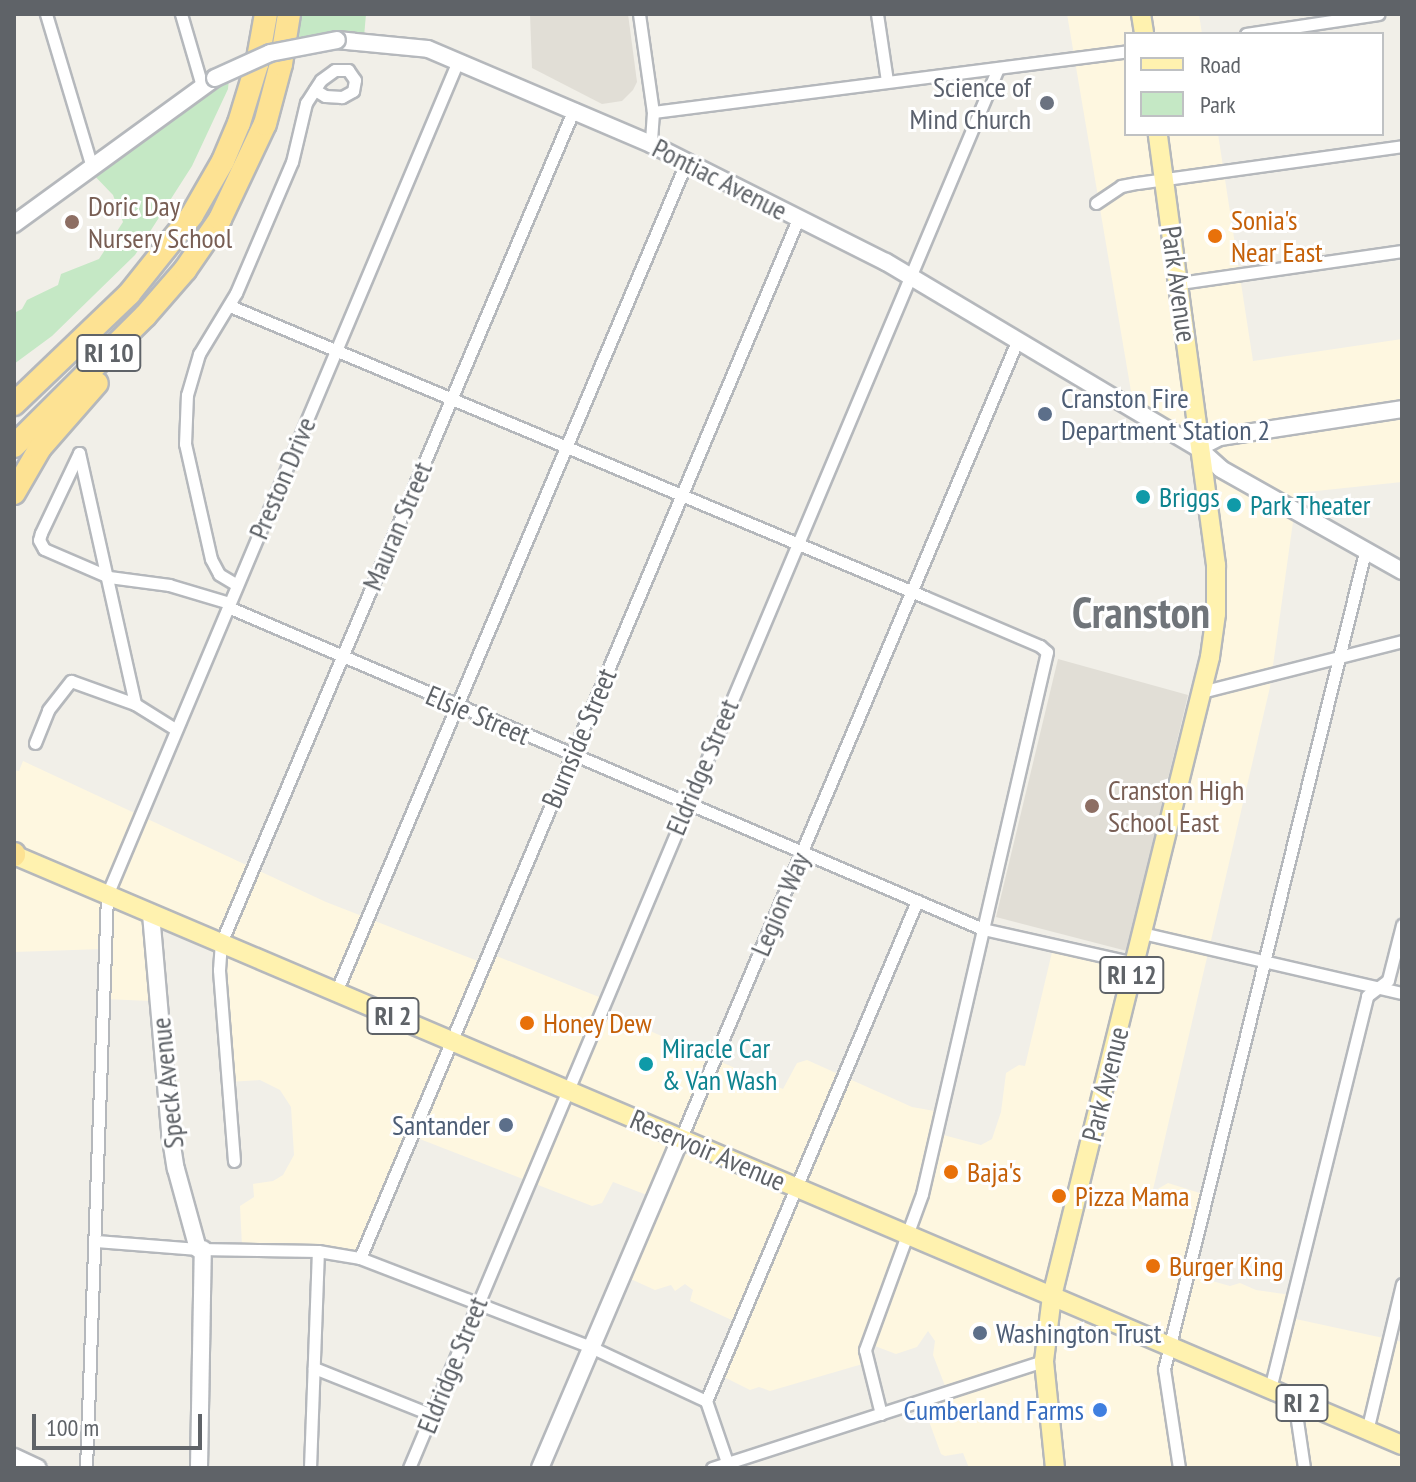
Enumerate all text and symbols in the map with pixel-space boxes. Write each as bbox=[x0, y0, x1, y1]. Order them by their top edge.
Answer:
legend bbox=[1124, 32, 1384, 136]
text: Road bbox=[1200, 49, 1241, 80]
place label: Science of Mind Church bbox=[909, 70, 1031, 136]
text: Park bbox=[1200, 89, 1236, 120]
marker: Science of Mind Church bbox=[1038, 94, 1056, 112]
street label: Pontiac Avenue bbox=[646, 130, 794, 228]
place label: Doric Day Nursery School bbox=[88, 189, 233, 255]
place label: Sonia's Near East bbox=[1231, 203, 1323, 269]
marker: Doric Day Nursery School bbox=[63, 213, 81, 231]
street label: Park Avenue bbox=[1154, 223, 1204, 345]
marker: Sonia's Near East bbox=[1206, 227, 1224, 245]
road number: RI 10 bbox=[75, 331, 143, 375]
place label: Cranston Fire Department Station 2 bbox=[1061, 381, 1270, 447]
marker: Cranston Fire Department Station 2 bbox=[1036, 405, 1054, 423]
street label: Preston Drive bbox=[241, 412, 323, 544]
street label: Mauran Street bbox=[355, 457, 439, 595]
place label: Briggs bbox=[1159, 480, 1220, 514]
marker: Briggs bbox=[1134, 488, 1152, 506]
place label: Park Theater bbox=[1250, 488, 1372, 522]
marker: Park Theater bbox=[1225, 496, 1243, 514]
district label: Cranston bbox=[1072, 586, 1210, 638]
street label: Burnside Street bbox=[535, 663, 623, 813]
street label: Elsie Street bbox=[421, 678, 535, 752]
street label: Eldridge Street bbox=[658, 694, 746, 840]
place label: Cranston High School East bbox=[1108, 773, 1244, 839]
marker: Cranston High School East bbox=[1083, 797, 1101, 815]
street label: Legion Way bbox=[743, 847, 817, 961]
road number: RI 12 bbox=[1098, 953, 1166, 997]
road number: RI 2 bbox=[365, 994, 421, 1038]
place label: Honey Dew bbox=[543, 1006, 653, 1040]
marker: Honey Dew bbox=[518, 1014, 536, 1032]
street label: Speck Avenue bbox=[143, 1015, 191, 1151]
street label: Park Avenue bbox=[1074, 1023, 1136, 1145]
place label: Miracle Car & Van Wash bbox=[662, 1031, 778, 1097]
marker: Miracle Car & Van Wash bbox=[637, 1055, 655, 1073]
street label: Reservoir Avenue bbox=[625, 1102, 791, 1198]
place label: Santander bbox=[392, 1108, 490, 1142]
marker: Santander bbox=[497, 1116, 515, 1134]
place label: Baja's bbox=[967, 1155, 1021, 1189]
marker: Baja's bbox=[942, 1163, 960, 1181]
place label: Pizza Mama bbox=[1075, 1179, 1189, 1213]
marker: Pizza Mama bbox=[1050, 1187, 1068, 1205]
place label: Burger King bbox=[1169, 1249, 1284, 1283]
marker: Burger King bbox=[1144, 1257, 1162, 1275]
street label: Eldridge Street bbox=[409, 1292, 495, 1438]
place label: Washington Trust bbox=[996, 1316, 1162, 1350]
marker: Washington Trust bbox=[971, 1324, 989, 1342]
road number: RI 2 bbox=[1274, 1381, 1330, 1425]
place label: Cumberland Farms bbox=[904, 1393, 1084, 1427]
scale bar bbox=[36, 1398, 206, 1448]
marker: Cumberland Farms bbox=[1091, 1401, 1109, 1419]
text: 100 m bbox=[46, 1412, 99, 1443]

